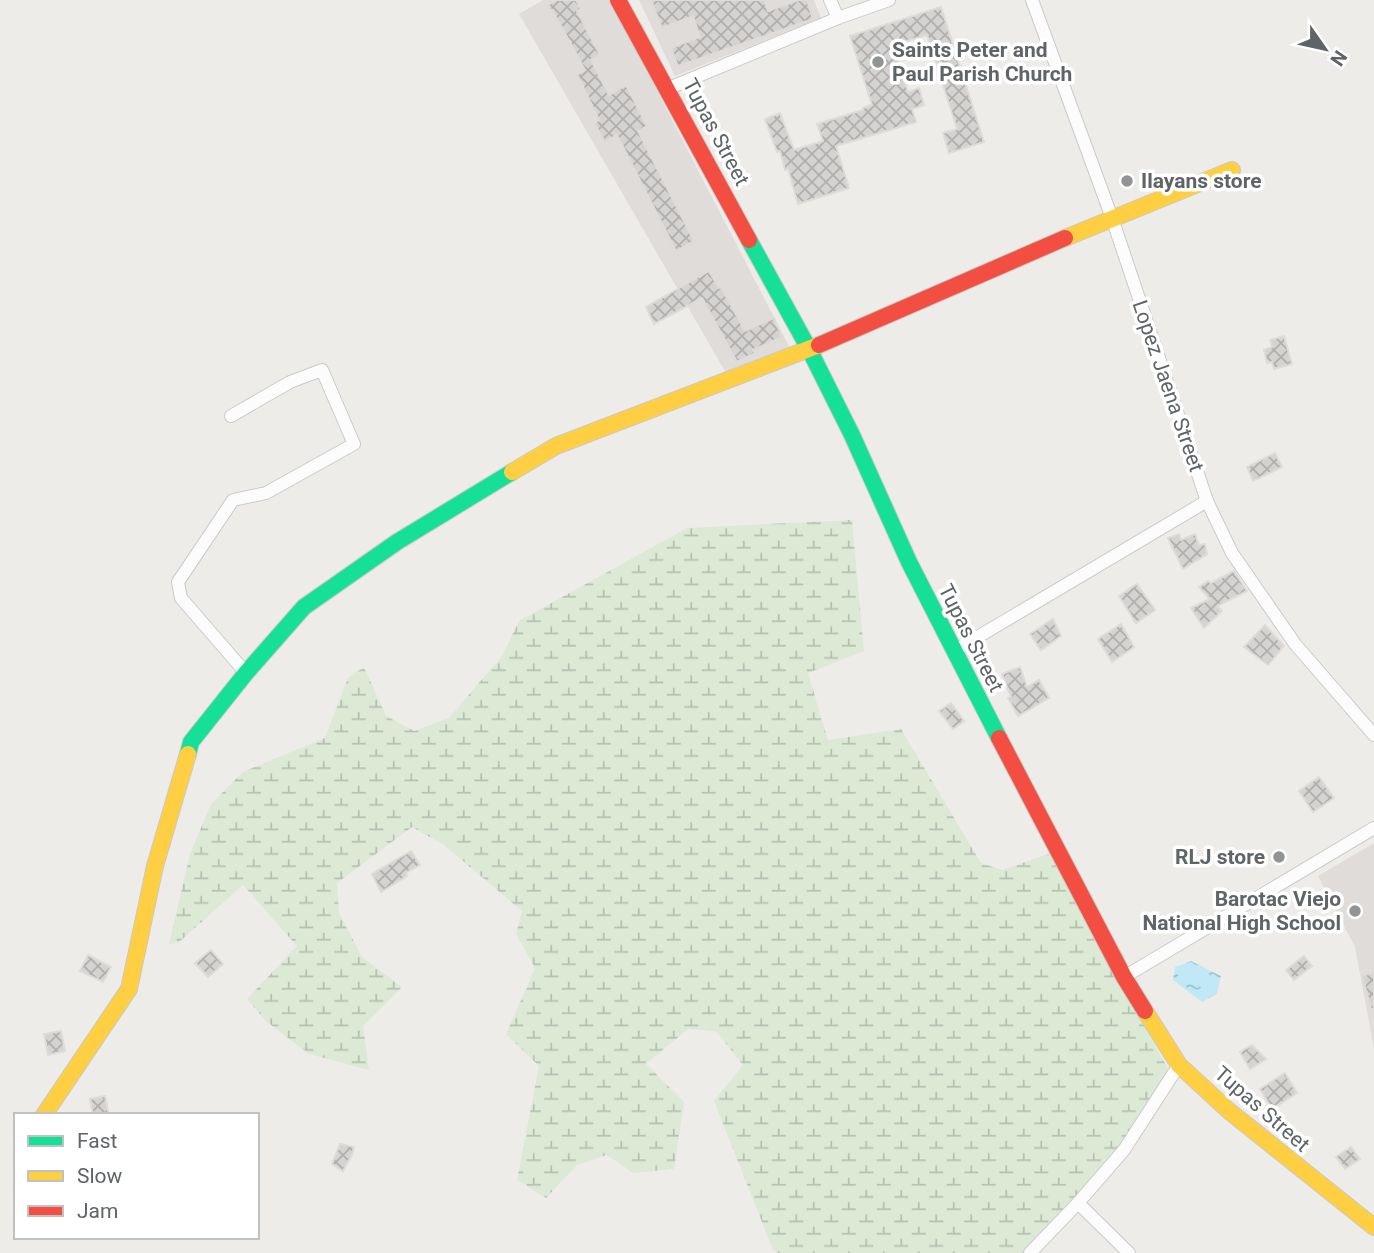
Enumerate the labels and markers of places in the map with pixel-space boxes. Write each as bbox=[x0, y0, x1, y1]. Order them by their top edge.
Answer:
place label: Saints Peter and Paul Parish Church bbox=[892, 38, 1072, 86]
marker: Saints Peter and Paul Parish Church bbox=[870, 54, 886, 70]
place label: Ilayans store bbox=[1141, 169, 1262, 193]
marker: Ilayans store bbox=[1119, 173, 1135, 189]
place label: RLJ store bbox=[1175, 845, 1265, 869]
marker: RLJ store bbox=[1271, 849, 1287, 865]
place label: Barotac Viejo National High School bbox=[1142, 887, 1341, 935]
marker: Barotac Viejo National High School bbox=[1347, 903, 1363, 919]

